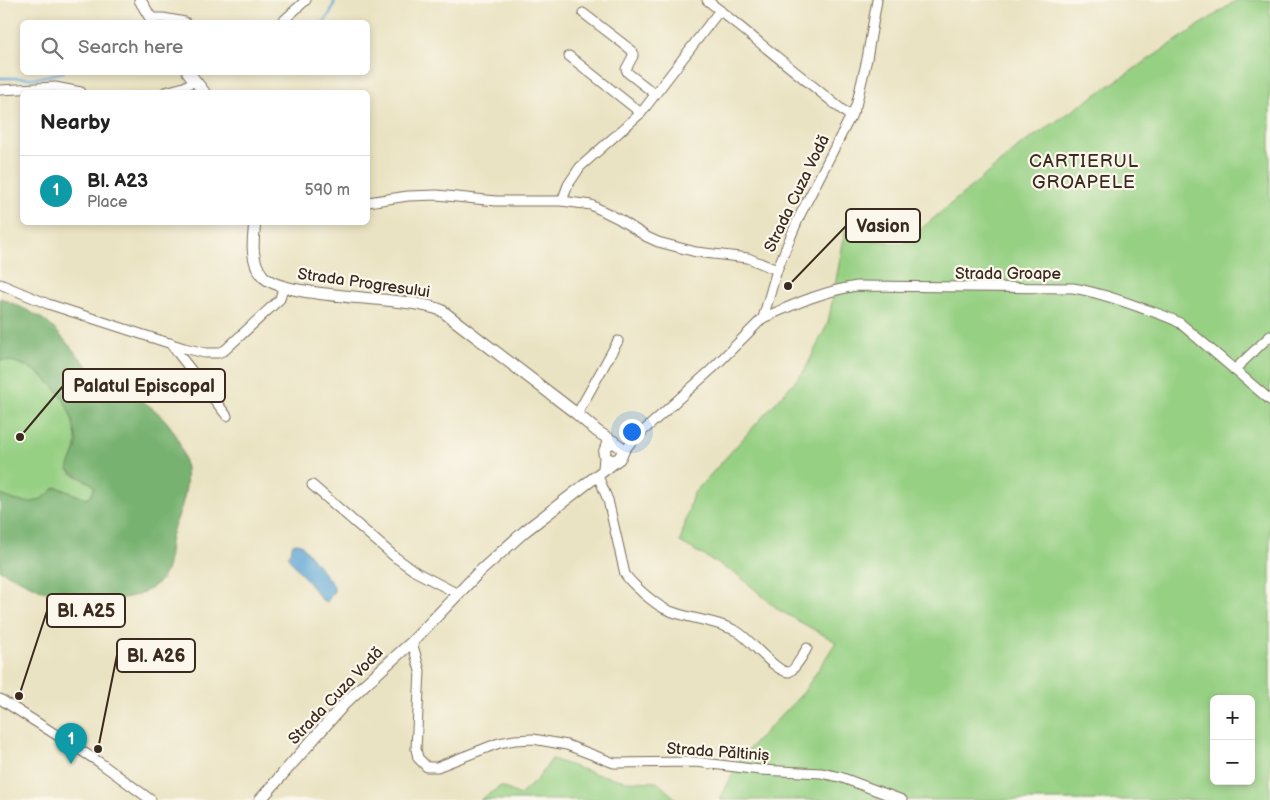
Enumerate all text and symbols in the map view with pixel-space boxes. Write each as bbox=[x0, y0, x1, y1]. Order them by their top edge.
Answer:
search box bbox=[20, 20, 370, 75]
icon: search bbox=[38, 34, 66, 62]
text: Search here bbox=[78, 36, 183, 59]
text: Nearby bbox=[40, 110, 110, 135]
street label: Strada Cuza Vodă bbox=[761, 132, 834, 255]
district label: CARTIERUL GROAPELE bbox=[1029, 151, 1139, 193]
text: Bl. A23 bbox=[87, 170, 148, 193]
text: 1 bbox=[53, 181, 59, 200]
text: 590 m bbox=[305, 181, 350, 200]
text: Place bbox=[87, 193, 128, 212]
callout: Vasion bbox=[846, 209, 920, 242]
text: Vasion bbox=[856, 216, 910, 237]
street label: Strada Progresului bbox=[296, 265, 431, 302]
street label: Strada Groape bbox=[955, 265, 1062, 284]
callout: Palatul Episcopal bbox=[63, 369, 225, 402]
text: Palatul Episcopal bbox=[73, 376, 215, 397]
your location bbox=[619, 419, 645, 445]
callout: Bl. A25 bbox=[47, 594, 125, 627]
text: Bl. A25 bbox=[57, 601, 115, 622]
callout: Bl. A26 bbox=[117, 639, 195, 672]
street label: Strada Cuza Vodă bbox=[285, 643, 387, 749]
text: Bl. A26 bbox=[127, 646, 185, 667]
map controls bbox=[1210, 695, 1255, 785]
button: + bbox=[1210, 695, 1255, 740]
pin: 1 bbox=[55, 723, 87, 764]
street label: Strada Păltiniș bbox=[666, 739, 770, 766]
button: − bbox=[1210, 740, 1255, 785]

